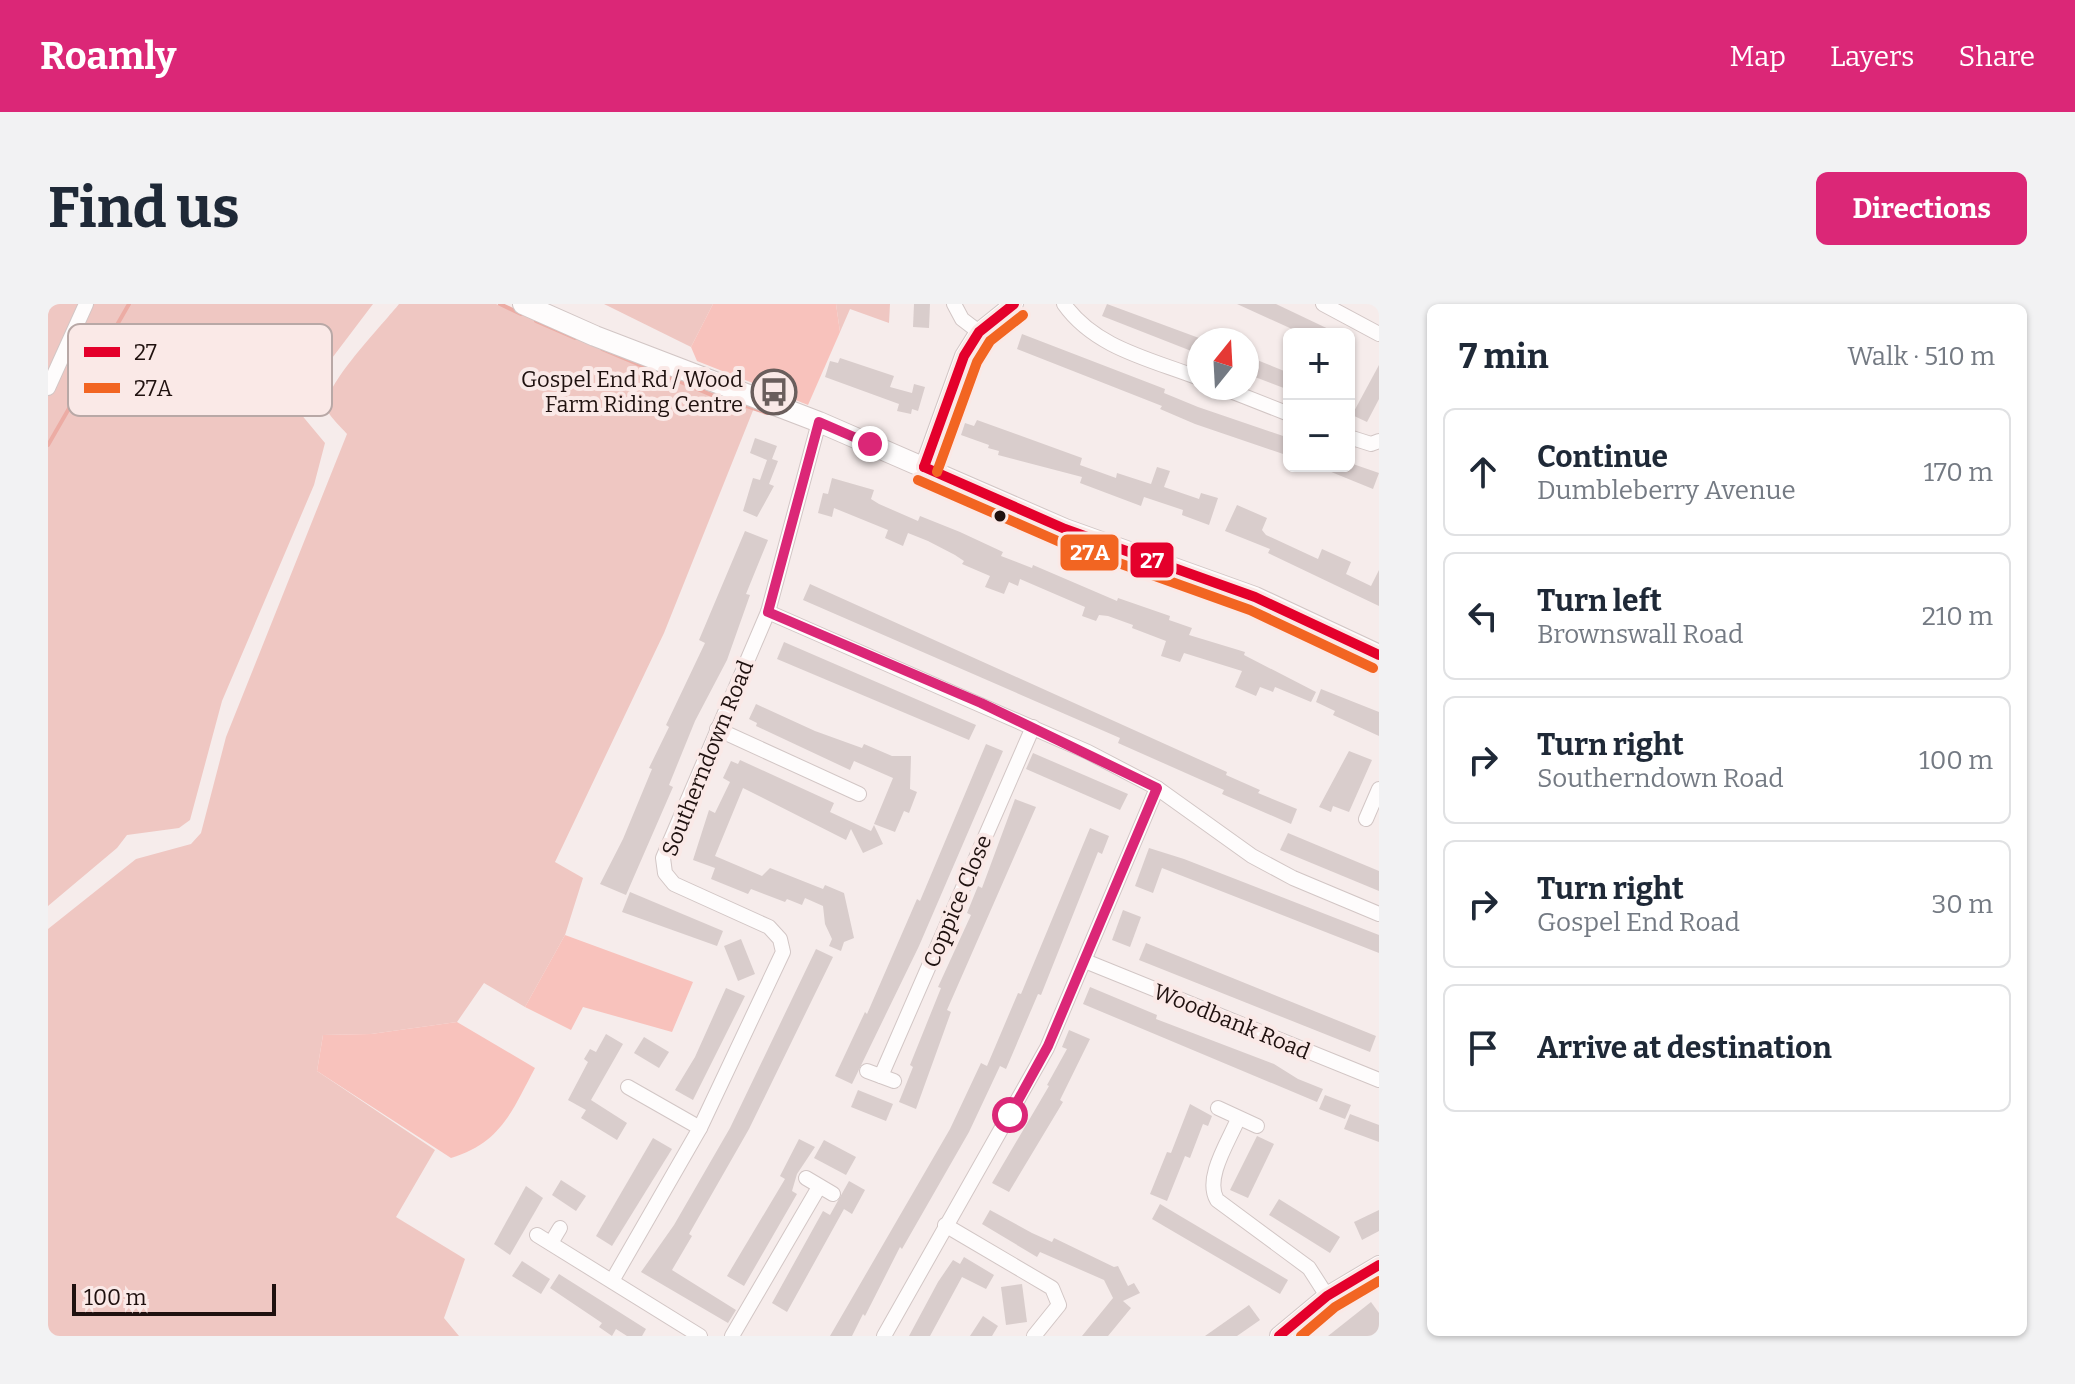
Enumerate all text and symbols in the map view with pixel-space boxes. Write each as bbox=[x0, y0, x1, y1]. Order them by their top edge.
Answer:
text: Roamly bbox=[40, 33, 176, 79]
text: Map bbox=[1729, 40, 1786, 73]
text: Layers bbox=[1830, 40, 1914, 73]
text: Share bbox=[1958, 40, 2035, 73]
button: Directions bbox=[1816, 172, 2027, 245]
text: Find us bbox=[48, 175, 240, 242]
legend bbox=[68, 324, 332, 416]
north arrow bbox=[1187, 328, 1259, 400]
map controls bbox=[1283, 328, 1355, 472]
button: + bbox=[1283, 328, 1355, 400]
text: 7 min bbox=[1459, 336, 1549, 377]
text: 27 bbox=[134, 339, 157, 366]
text: Walk · 510 m bbox=[1847, 341, 1995, 372]
place label: Gospel End Rd / Wood Farm Riding Centre bbox=[521, 366, 743, 418]
bus stop icon: Gospel End Rd / Wood Farm Riding Centre bbox=[750, 368, 798, 416]
text: 27A bbox=[134, 375, 173, 402]
button: − bbox=[1283, 400, 1355, 472]
route end bbox=[852, 426, 888, 462]
text: Continue bbox=[1537, 439, 1668, 475]
icon: ahead bbox=[1461, 450, 1505, 494]
text: 170 m bbox=[1923, 457, 1993, 488]
text: Dumbleberry Avenue bbox=[1537, 475, 1796, 506]
unlabelled marker bbox=[992, 508, 1008, 524]
line badge: 27A bbox=[1059, 533, 1120, 572]
text: 27A bbox=[1070, 539, 1110, 566]
line badge: 27 bbox=[1129, 541, 1175, 579]
text: 27 bbox=[1140, 547, 1164, 574]
text: Turn left bbox=[1537, 583, 1662, 619]
icon: left bbox=[1461, 594, 1505, 638]
text: 210 m bbox=[1922, 601, 1993, 632]
text: Brownswall Road bbox=[1537, 619, 1743, 650]
street label: Southerndown Road bbox=[656, 656, 759, 860]
text: Turn right bbox=[1537, 727, 1684, 763]
icon: right bbox=[1461, 738, 1505, 782]
text: 100 m bbox=[1919, 745, 1993, 776]
text: Southerndown Road bbox=[1537, 763, 1784, 794]
street label: Coppice Close bbox=[917, 831, 998, 972]
text: Turn right bbox=[1537, 871, 1684, 907]
icon: right bbox=[1461, 882, 1505, 926]
text: 30 m bbox=[1932, 889, 1993, 920]
text: Gospel End Road bbox=[1537, 907, 1740, 938]
street label: Woodbank Road bbox=[1150, 978, 1314, 1065]
icon: arrive bbox=[1461, 1026, 1505, 1070]
text: Arrive at destination bbox=[1537, 1030, 1832, 1066]
route start bbox=[992, 1097, 1028, 1133]
scale bar bbox=[72, 1280, 276, 1316]
text: 100 m bbox=[84, 1284, 147, 1311]

